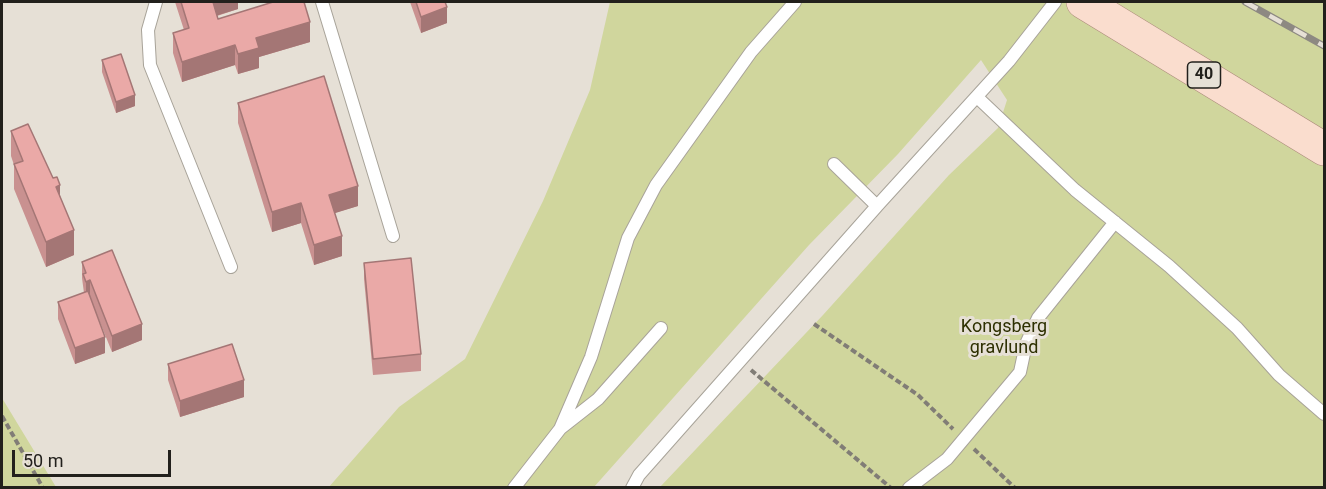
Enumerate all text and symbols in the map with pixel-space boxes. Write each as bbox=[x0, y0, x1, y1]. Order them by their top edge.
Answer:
road number: 40 bbox=[1188, 62, 1220, 88]
park label: Kongsberg gravlund bbox=[961, 316, 1047, 358]
scale bar bbox=[15, 438, 174, 476]
text: 50 m bbox=[23, 450, 63, 471]

